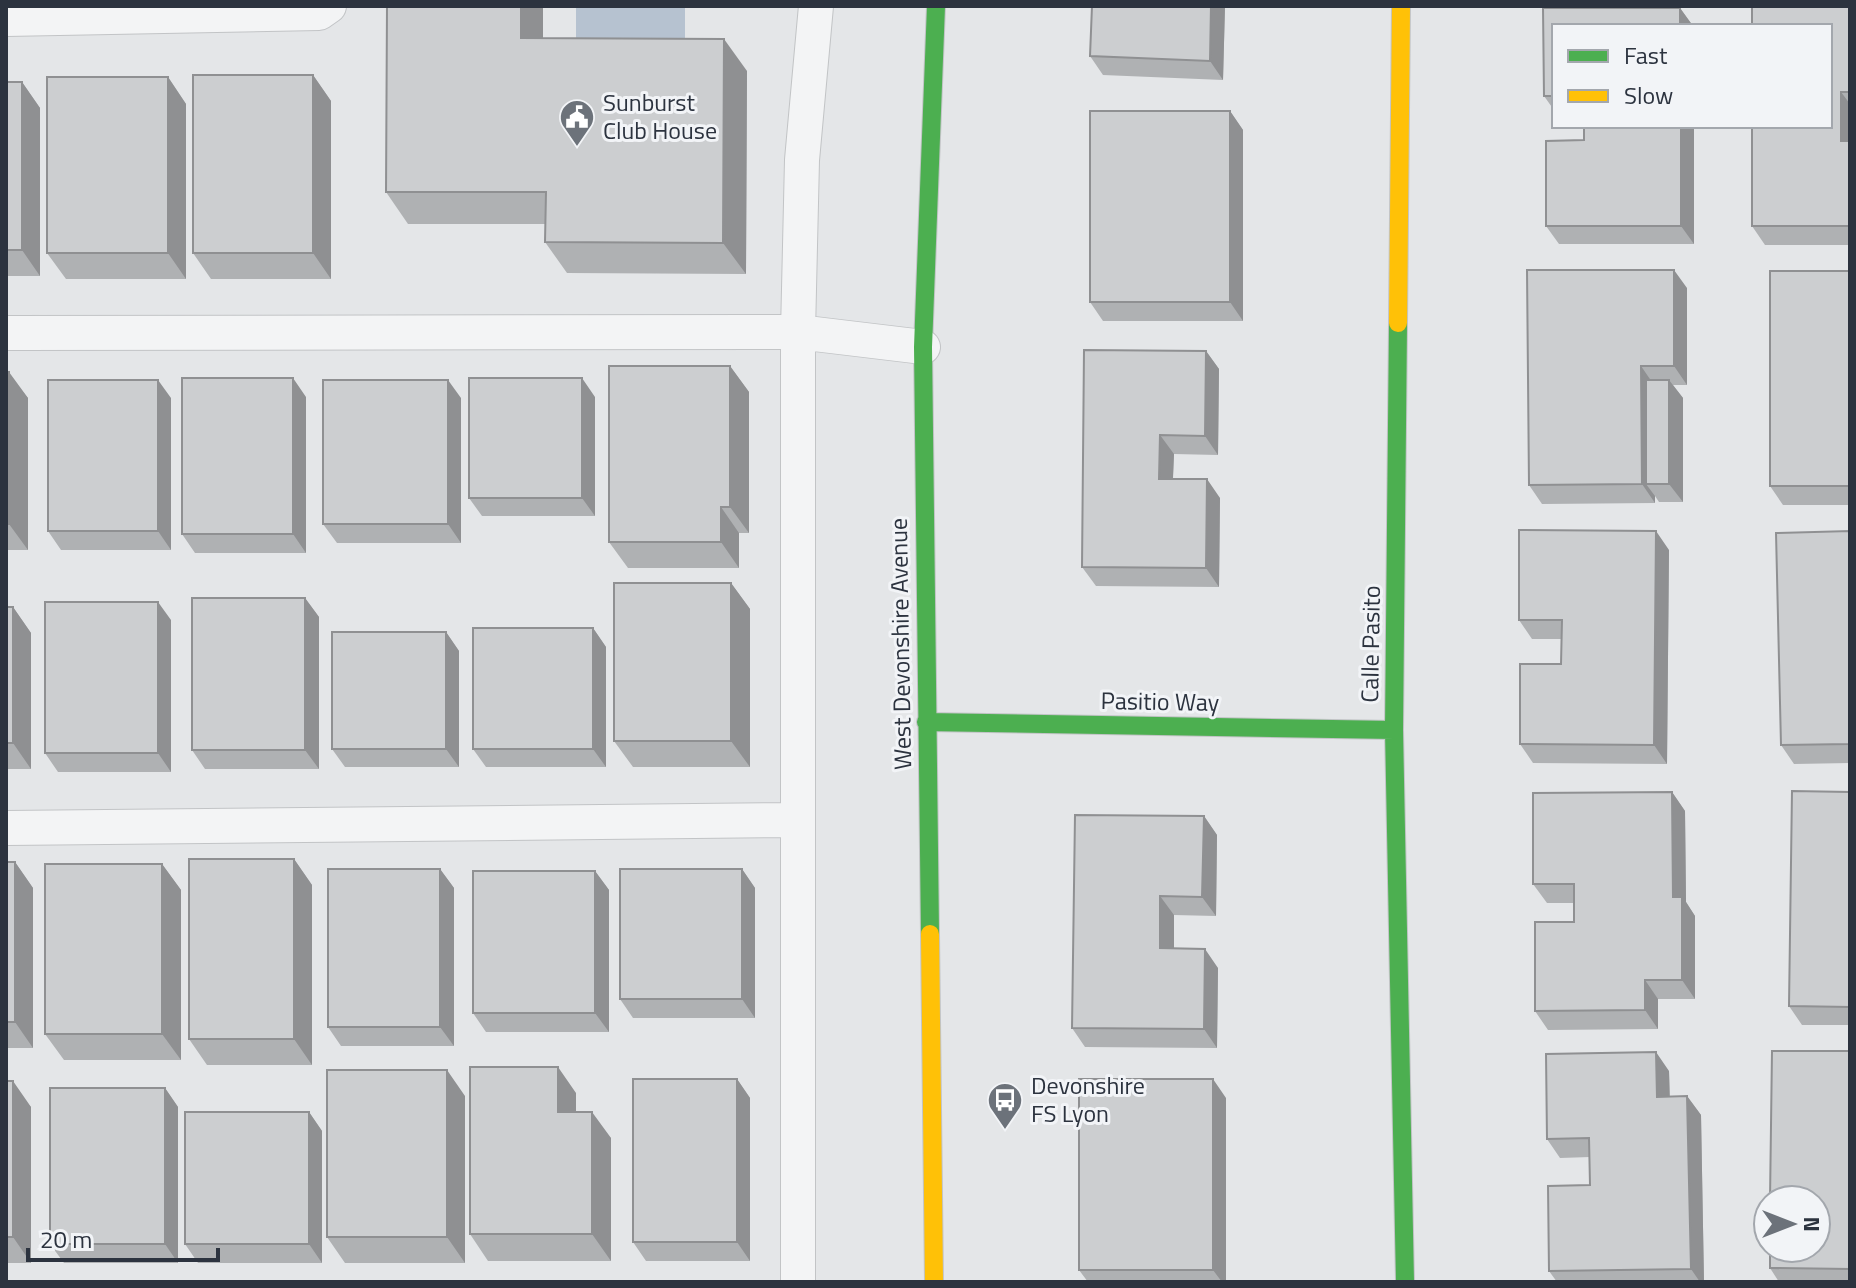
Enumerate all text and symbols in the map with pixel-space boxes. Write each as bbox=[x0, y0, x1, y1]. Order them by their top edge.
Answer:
legend bbox=[1552, 24, 1832, 128]
text: Fast bbox=[1624, 37, 1668, 73]
text: Slow bbox=[1624, 77, 1673, 113]
place label: Sunburst Club House bbox=[603, 84, 717, 148]
public building icon: Sunburst Club House bbox=[558, 98, 596, 148]
street label: West Devonshire Avenue bbox=[880, 518, 920, 770]
street label: Calle Pasito bbox=[1351, 585, 1389, 703]
street label: Pasitio Way bbox=[1100, 682, 1220, 720]
place label: Devonshire FS Lyon bbox=[1031, 1067, 1145, 1131]
bus stop icon: Devonshire FS Lyon bbox=[986, 1081, 1024, 1131]
north arrow bbox=[1752, 1184, 1832, 1264]
scale bar bbox=[28, 1212, 218, 1262]
text: N bbox=[1795, 1216, 1829, 1232]
text: 20 m bbox=[40, 1221, 92, 1257]

